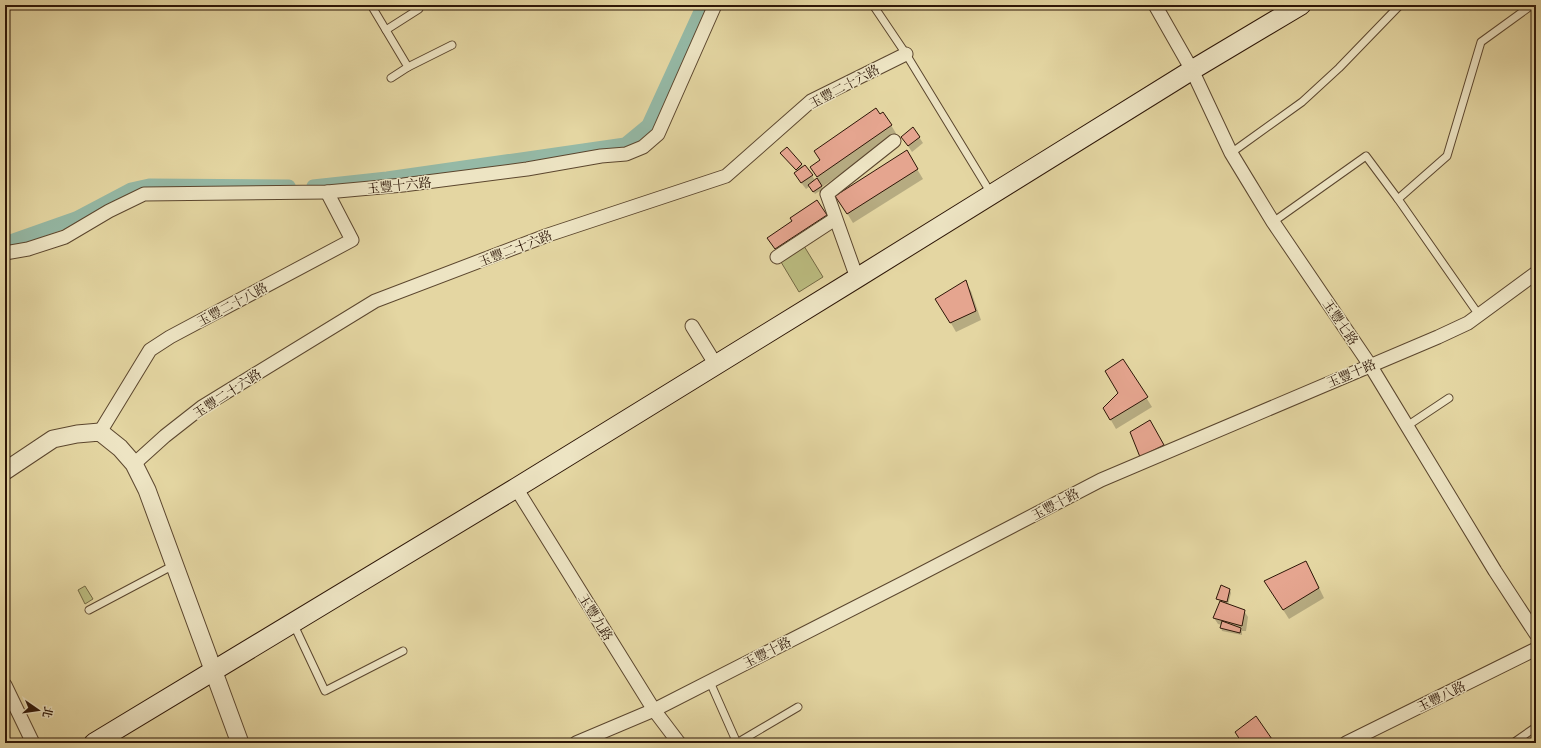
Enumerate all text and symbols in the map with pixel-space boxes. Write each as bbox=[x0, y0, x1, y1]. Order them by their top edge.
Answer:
street label: 玉豐二十六路 bbox=[805, 60, 883, 113]
street label: 玉豐十六路 bbox=[366, 173, 432, 198]
street label: 玉豐二十六路 bbox=[475, 226, 555, 271]
street label: 玉豐二十八路 bbox=[193, 278, 271, 331]
street label: 玉豐七路 bbox=[1318, 295, 1363, 349]
street label: 玉豐十路 bbox=[1324, 355, 1379, 392]
street label: 玉豐二十六路 bbox=[189, 364, 265, 423]
street label: 玉豐十路 bbox=[1028, 484, 1083, 525]
street label: 玉豐九路 bbox=[574, 590, 617, 644]
street label: 玉豐十路 bbox=[740, 632, 795, 673]
street label: 玉豐八路 bbox=[1414, 677, 1469, 716]
north arrow bbox=[18, 690, 58, 730]
text: 北 bbox=[39, 705, 57, 719]

